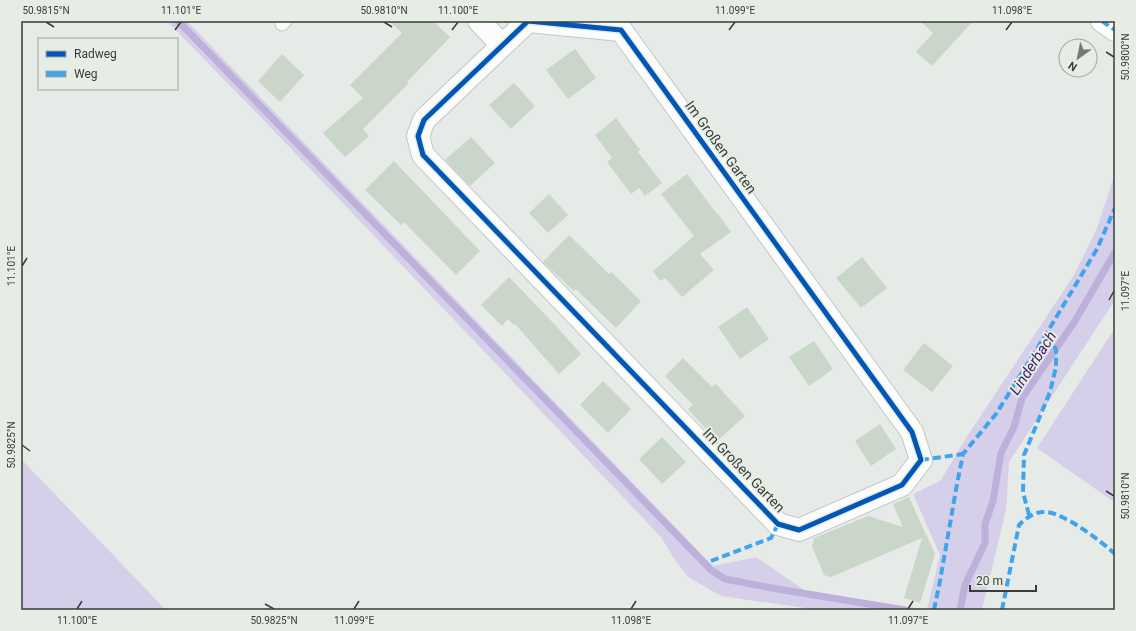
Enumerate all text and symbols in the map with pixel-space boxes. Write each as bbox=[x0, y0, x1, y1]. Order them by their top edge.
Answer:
text: 50.9815°N bbox=[22, 5, 70, 16]
text: 11.101°E bbox=[161, 5, 201, 16]
text: 50.9810°N bbox=[360, 5, 408, 16]
text: 11.100°E bbox=[438, 5, 478, 16]
text: 11.099°E bbox=[715, 5, 755, 16]
text: 11.098°E bbox=[992, 5, 1032, 16]
text: 50.9800°N bbox=[1120, 33, 1131, 81]
legend bbox=[38, 38, 178, 90]
north arrow bbox=[1058, 38, 1098, 78]
text: Radweg bbox=[74, 47, 117, 61]
text: N bbox=[1066, 58, 1080, 74]
text: Weg bbox=[74, 67, 98, 81]
street label: Im Großen Garten bbox=[682, 98, 760, 196]
text: 11.101°E bbox=[6, 246, 17, 286]
text: 11.097°E bbox=[1120, 271, 1131, 311]
water label: Linderbach bbox=[1006, 328, 1060, 398]
text: 50.9825°N bbox=[6, 421, 17, 469]
street label: Im Großen Garten bbox=[700, 425, 788, 515]
text: 50.9810°N bbox=[1120, 472, 1131, 520]
scale bar bbox=[970, 567, 1036, 593]
text: 20 m bbox=[976, 574, 1003, 588]
text: 11.100°E bbox=[57, 615, 97, 626]
text: 50.9825°N bbox=[250, 615, 298, 626]
text: 11.099°E bbox=[334, 615, 374, 626]
text: 11.098°E bbox=[611, 615, 651, 626]
text: 11.097°E bbox=[888, 615, 928, 626]

